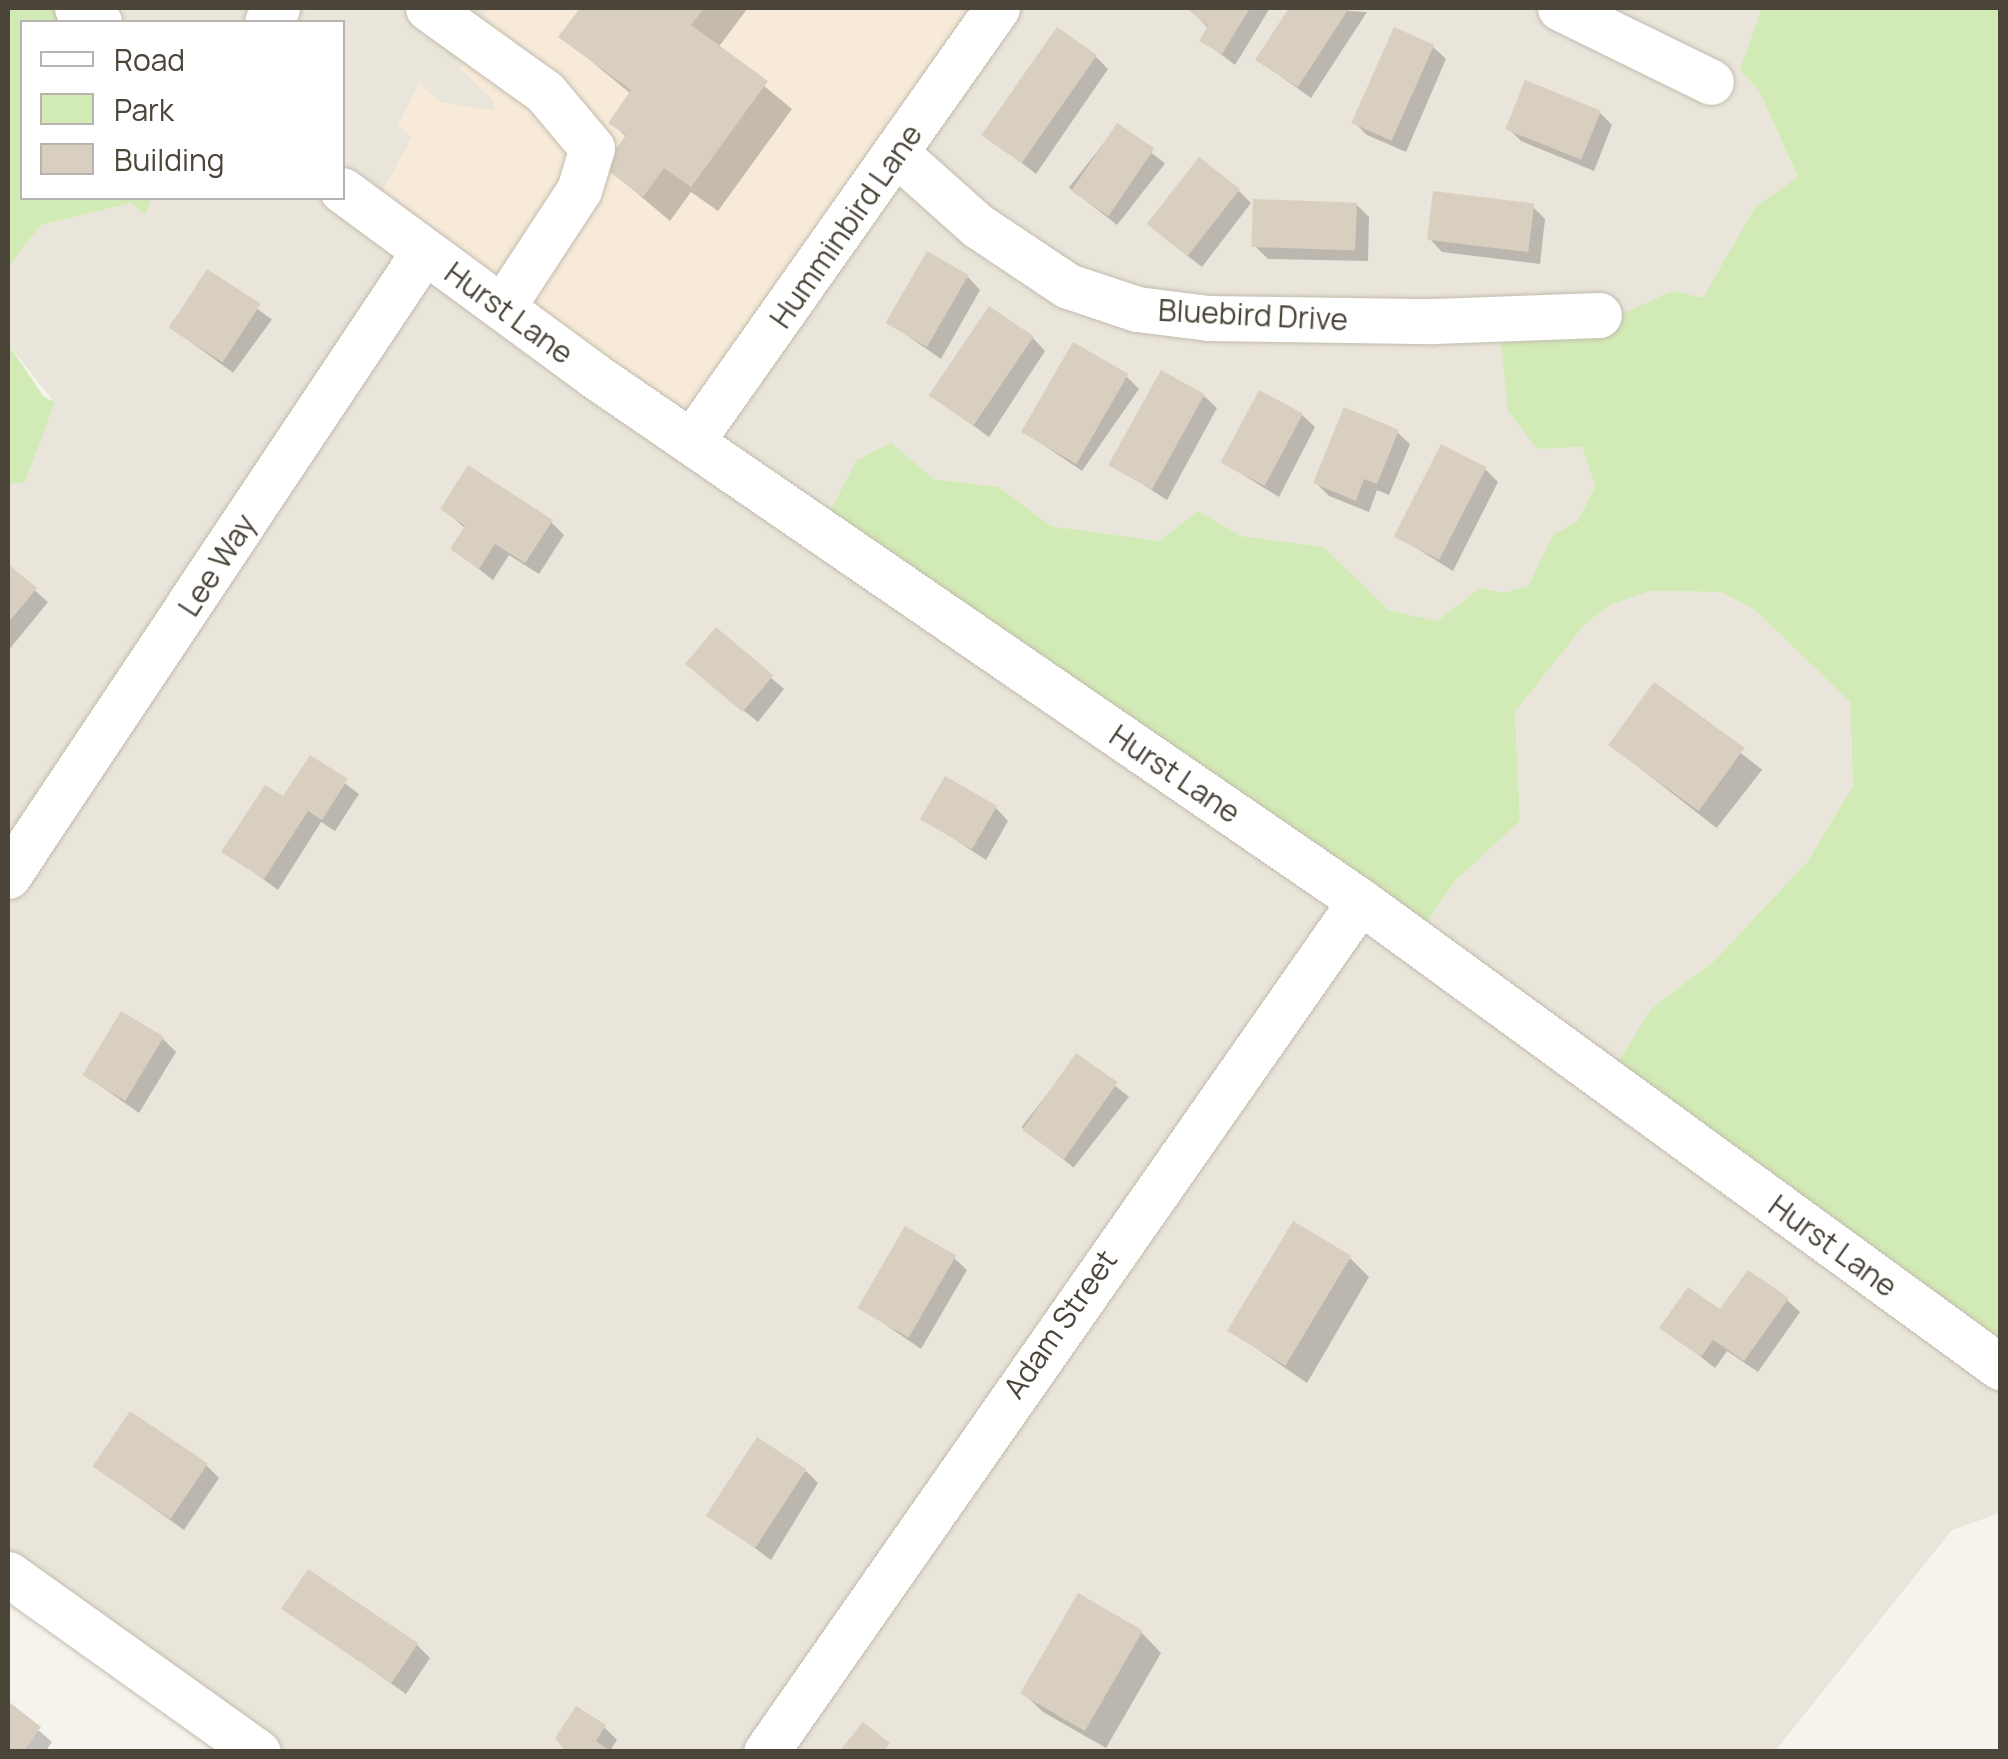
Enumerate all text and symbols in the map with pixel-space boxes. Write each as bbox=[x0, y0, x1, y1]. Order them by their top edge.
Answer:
legend bbox=[20, 20, 345, 200]
text: Road bbox=[114, 39, 185, 80]
text: Park bbox=[114, 89, 174, 130]
street label: Humminbird Lane bbox=[762, 117, 930, 335]
text: Building bbox=[114, 139, 225, 180]
street label: Hurst Lane bbox=[438, 254, 580, 372]
street label: Bluebird Drive bbox=[1157, 292, 1349, 338]
street label: Lee Way bbox=[171, 507, 263, 623]
street label: Hurst Lane bbox=[1103, 717, 1247, 831]
street label: Hurst Lane bbox=[1762, 1187, 1904, 1305]
street label: Adam Street bbox=[996, 1243, 1124, 1405]

